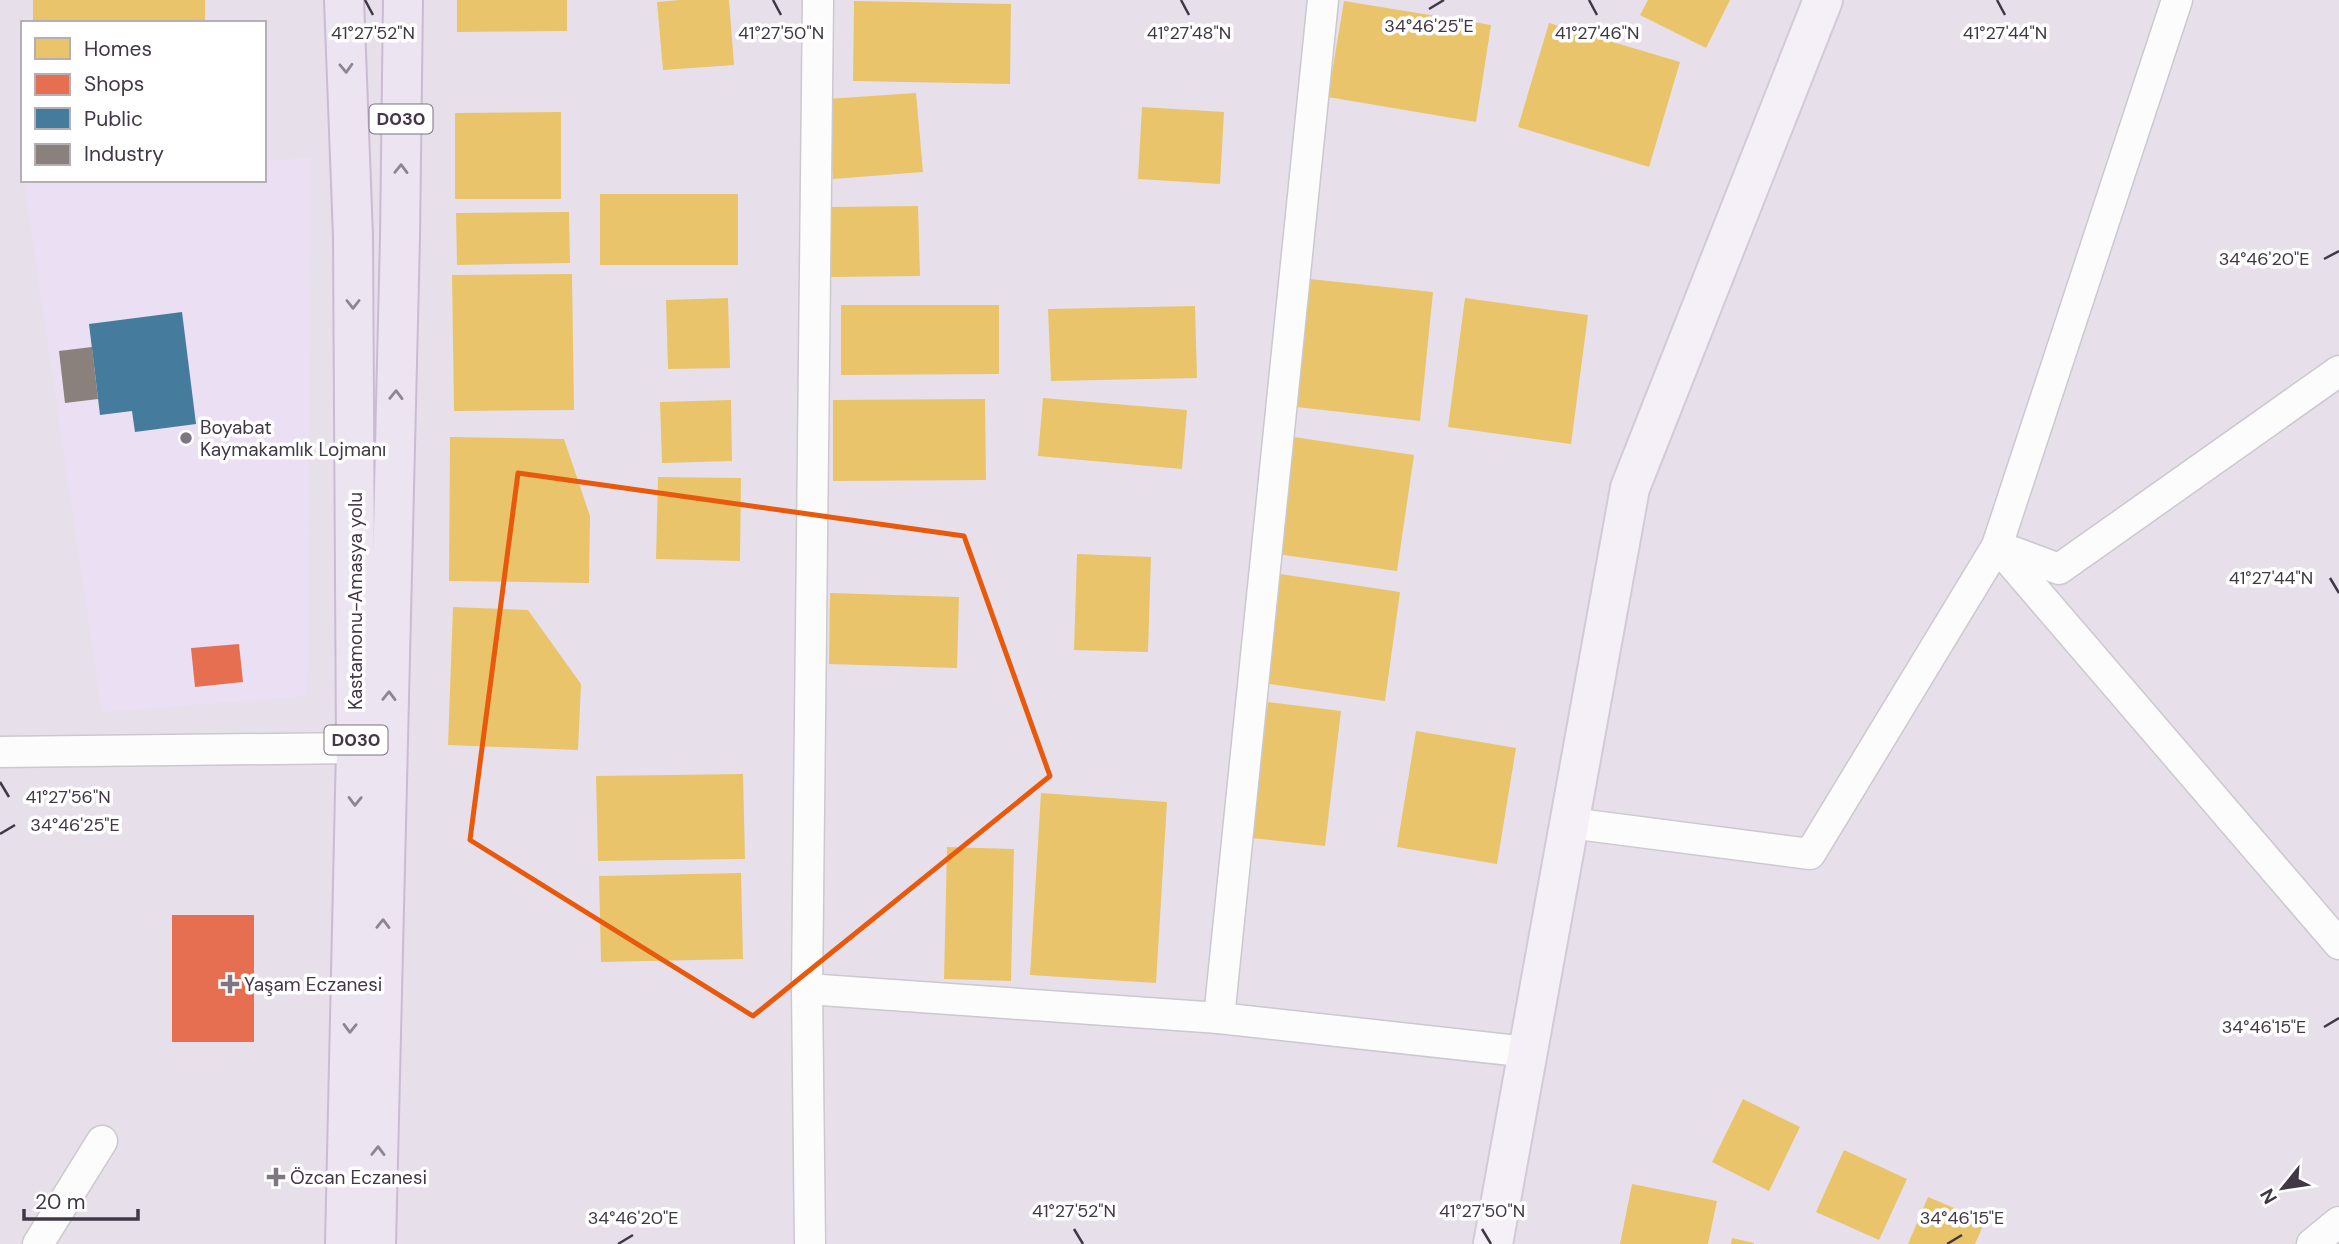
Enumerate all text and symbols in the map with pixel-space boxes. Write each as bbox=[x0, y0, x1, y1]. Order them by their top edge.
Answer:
text: 34°46'25"E bbox=[1384, 14, 1474, 38]
legend bbox=[21, 21, 266, 182]
text: 41°27'52"N bbox=[331, 21, 415, 45]
text: 41°27'50"N bbox=[738, 21, 824, 45]
text: 41°27'48"N bbox=[1147, 21, 1231, 45]
text: 41°27'46"N bbox=[1555, 21, 1639, 45]
text: 41°27'44"N bbox=[1963, 21, 2047, 45]
text: Homes bbox=[84, 35, 152, 63]
one-way arrow bbox=[339, 63, 354, 74]
text: Shops bbox=[84, 70, 144, 98]
road number: D030 bbox=[370, 104, 432, 134]
text: Public bbox=[84, 105, 143, 133]
text: Industry bbox=[84, 140, 164, 168]
one-way arrow bbox=[393, 163, 409, 174]
text: 34°46'20"E bbox=[2219, 247, 2309, 271]
one-way arrow bbox=[345, 299, 361, 310]
one-way arrow bbox=[388, 390, 404, 400]
place label: Boyabat Kaymakamlık Lojmanı bbox=[200, 415, 386, 462]
marker: Boyabat Kaymakamlık Lojmanı bbox=[178, 430, 194, 446]
street label: Kastamonu-Amasya yolu bbox=[343, 492, 368, 710]
text: 41°27'44"N bbox=[2229, 566, 2313, 590]
one-way arrow bbox=[381, 691, 397, 701]
road number: D030 bbox=[324, 726, 388, 754]
text: 41°27'56"N bbox=[25, 785, 111, 809]
one-way arrow bbox=[348, 796, 363, 807]
text: 34°46'25"E bbox=[30, 813, 120, 837]
one-way arrow bbox=[376, 918, 391, 929]
place label: Yaşam Eczanesi bbox=[244, 972, 382, 997]
marker: Yaşam Eczanesi bbox=[222, 976, 238, 992]
text: 34°46'15"E bbox=[2222, 1015, 2306, 1039]
one-way arrow bbox=[342, 1023, 357, 1034]
one-way arrow bbox=[370, 1146, 386, 1156]
north arrow bbox=[2248, 1153, 2318, 1223]
place label: Özcan Eczanesi bbox=[290, 1165, 427, 1190]
marker: Özcan Eczanesi bbox=[268, 1169, 284, 1185]
scale bar bbox=[24, 1178, 138, 1222]
text: N bbox=[2254, 1184, 2283, 1209]
text: 20 m bbox=[35, 1188, 86, 1216]
text: 41°27'52"N bbox=[1032, 1199, 1116, 1223]
text: 41°27'50"N bbox=[1439, 1199, 1525, 1223]
text: 34°46'20"E bbox=[588, 1206, 678, 1230]
text: 34°46'15"E bbox=[1920, 1206, 2004, 1230]

